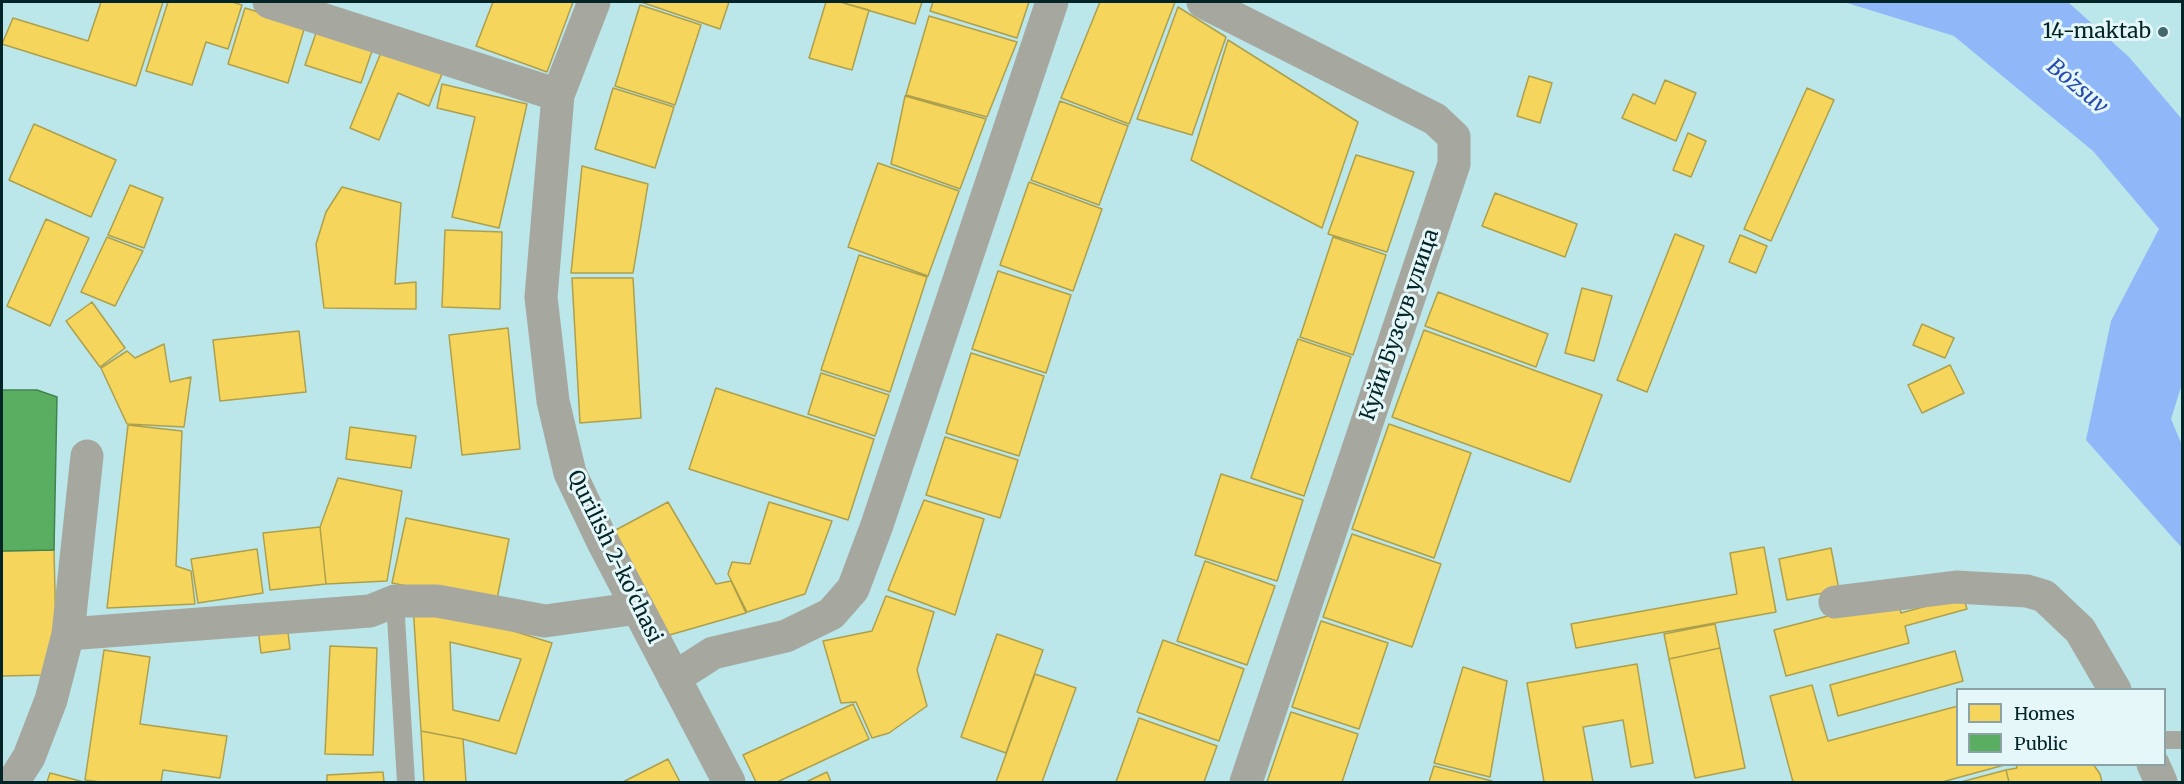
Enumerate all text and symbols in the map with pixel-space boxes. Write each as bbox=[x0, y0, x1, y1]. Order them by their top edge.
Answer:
place label: 14-maktab bbox=[2043, 19, 2151, 45]
marker: 14-maktab bbox=[2156, 25, 2170, 39]
water label: Boʻzsuv bbox=[2041, 54, 2113, 120]
street label: Куйи Бузсув улица bbox=[1355, 226, 1445, 424]
street label: Qurilish 2-ko'chasi bbox=[561, 466, 667, 648]
legend bbox=[1956, 688, 2166, 766]
text: Homes bbox=[2014, 702, 2075, 725]
text: Public bbox=[2014, 732, 2068, 755]

